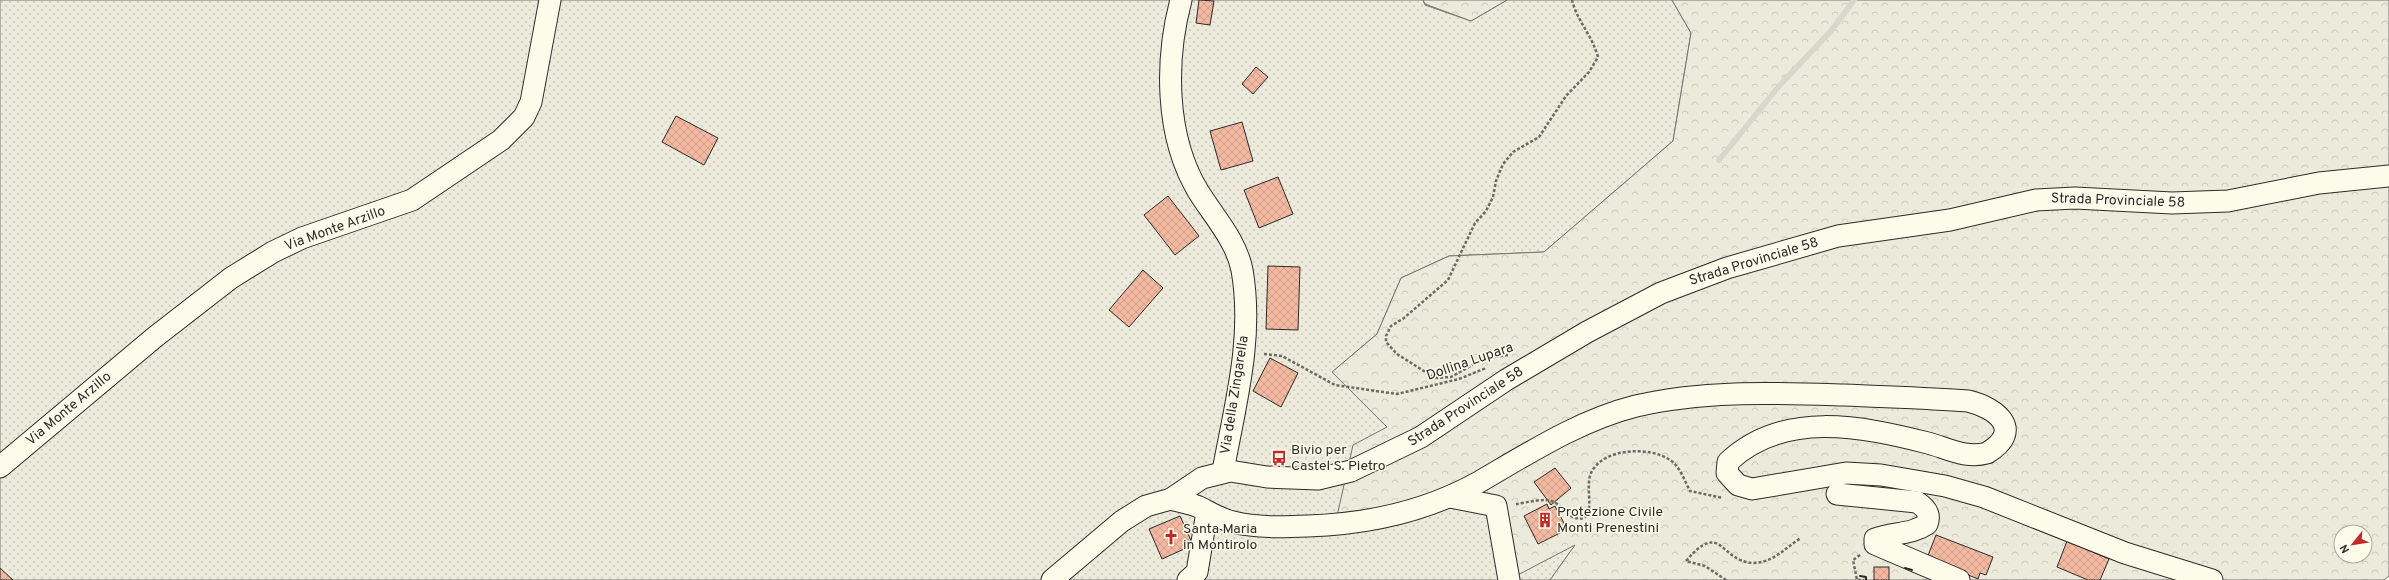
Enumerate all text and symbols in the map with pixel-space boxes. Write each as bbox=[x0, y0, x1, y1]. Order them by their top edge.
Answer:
street label: Strada Provinciale 58 bbox=[2051, 190, 2185, 212]
street label: Via Monte Arzillo bbox=[282, 203, 388, 255]
street label: Strada Provinciale 58 bbox=[1687, 234, 1821, 290]
street label: Via della Zingarella bbox=[1217, 334, 1253, 456]
street label: Dollina Lupara bbox=[1424, 339, 1516, 385]
street label: Strada Provinciale 58 bbox=[1405, 363, 1527, 451]
street label: Via Monte Arzillo bbox=[23, 368, 115, 450]
place label: Bivio per Castel S. Pietro bbox=[1291, 442, 1386, 475]
bus stop icon: Bivio per Castel S. Pietro bbox=[1270, 449, 1288, 467]
place label: Protezione Civile Monti Prenestini bbox=[1557, 504, 1663, 537]
building icon: Protezione Civile Monti Prenestini bbox=[1536, 511, 1554, 529]
place label: Santa Maria in Montirolo bbox=[1183, 521, 1258, 554]
north arrow bbox=[2333, 524, 2373, 564]
church icon: Santa Maria in Montirolo bbox=[1162, 528, 1180, 546]
text: N bbox=[2337, 542, 2353, 555]

